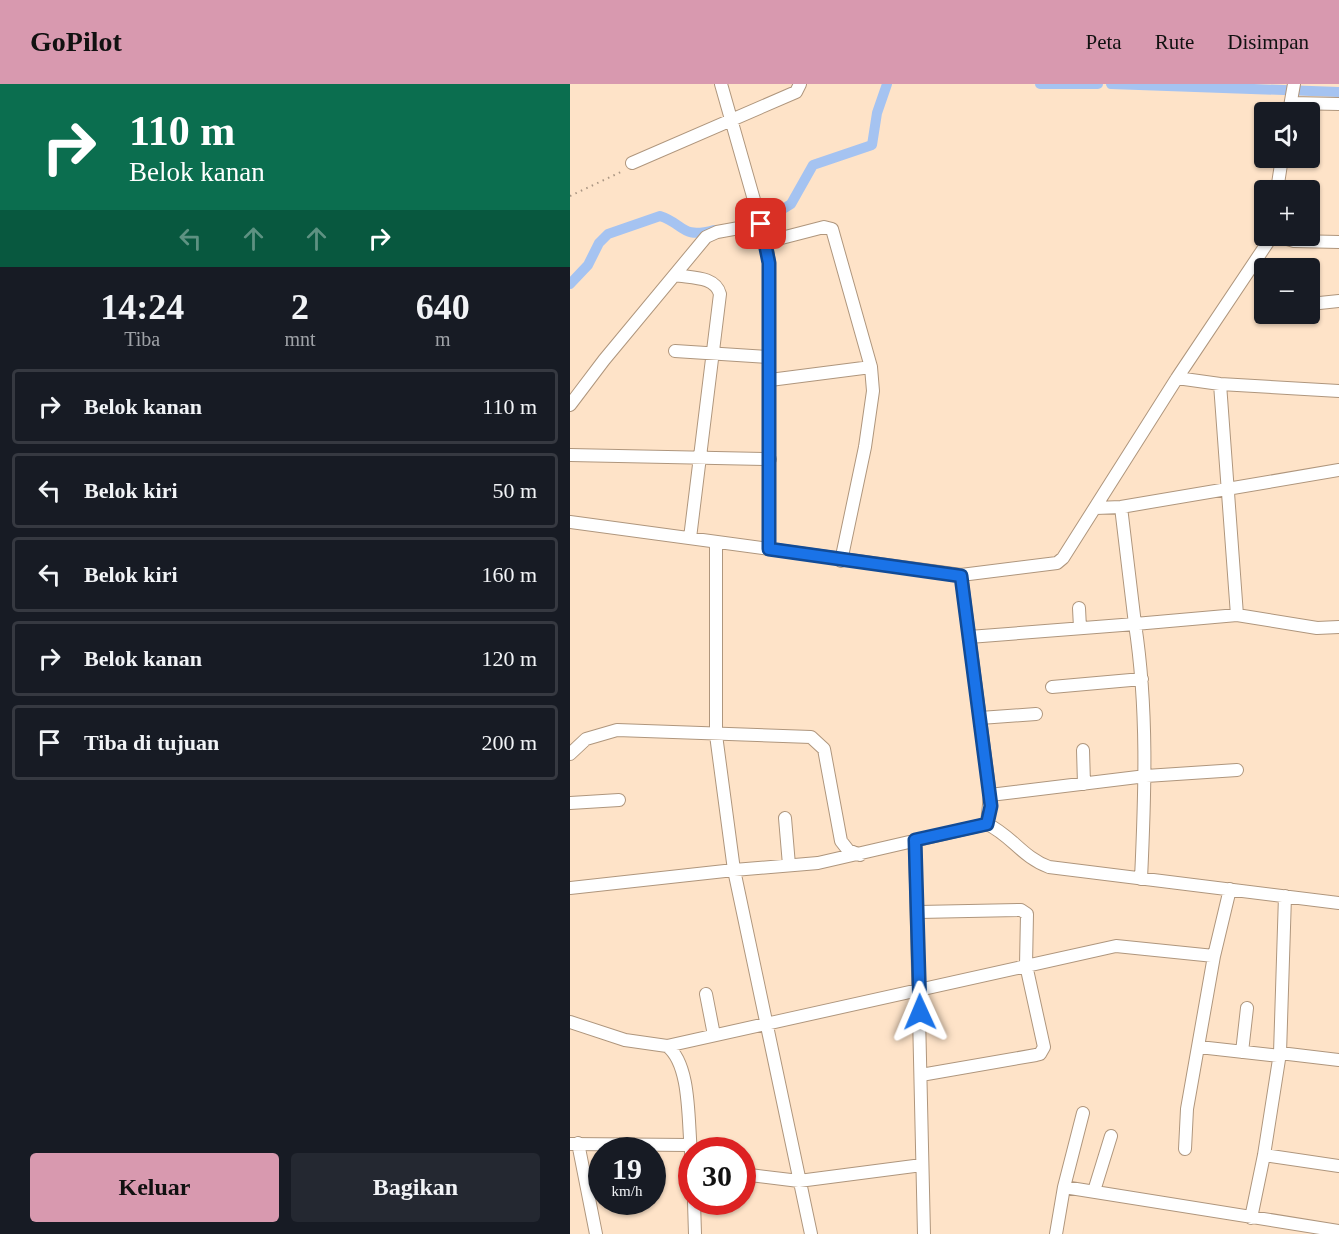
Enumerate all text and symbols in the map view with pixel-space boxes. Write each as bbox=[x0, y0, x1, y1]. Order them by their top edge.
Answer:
text: GoPilot bbox=[30, 26, 122, 57]
text: Peta bbox=[1086, 30, 1122, 54]
text: Rute bbox=[1155, 30, 1194, 54]
text: Disimpan bbox=[1227, 30, 1309, 54]
map controls bbox=[1254, 102, 1320, 324]
button: sound bbox=[1254, 102, 1320, 168]
icon: right bbox=[30, 108, 108, 186]
text: 110 m bbox=[129, 108, 235, 154]
text: Belok kanan bbox=[129, 157, 265, 187]
button: + bbox=[1254, 180, 1320, 246]
pin bbox=[735, 198, 786, 249]
icon: arrive bbox=[744, 207, 777, 240]
icon: left bbox=[174, 222, 207, 255]
icon: ahead bbox=[237, 222, 270, 255]
icon: ahead bbox=[300, 222, 333, 255]
icon: right bbox=[363, 222, 396, 255]
button: − bbox=[1254, 258, 1320, 324]
text: 14:24 bbox=[100, 287, 184, 327]
text: 2 bbox=[291, 287, 309, 327]
text: 640 bbox=[416, 287, 470, 327]
text: Tiba bbox=[124, 328, 160, 350]
text: mnt bbox=[284, 328, 316, 350]
text: m bbox=[435, 328, 451, 350]
icon: right bbox=[33, 390, 66, 423]
text: Belok kanan bbox=[84, 394, 202, 419]
text: 110 m bbox=[482, 394, 537, 419]
icon: left bbox=[33, 474, 66, 507]
text: Belok kiri bbox=[84, 478, 178, 503]
text: 50 m bbox=[492, 478, 537, 503]
icon: left bbox=[33, 558, 66, 591]
text: Belok kiri bbox=[84, 562, 178, 587]
text: 160 m bbox=[481, 562, 537, 587]
icon: right bbox=[33, 642, 66, 675]
text: Belok kanan bbox=[84, 646, 202, 671]
text: 120 m bbox=[481, 646, 537, 671]
icon: arrive bbox=[33, 726, 66, 759]
text: Tiba di tujuan bbox=[84, 730, 219, 755]
text: 200 m bbox=[481, 730, 537, 755]
position arrow bbox=[888, 980, 952, 1044]
speed limit sign: 30 bbox=[678, 1137, 756, 1215]
text: 19 bbox=[612, 1152, 642, 1185]
button: Keluar bbox=[30, 1153, 279, 1222]
button: Bagikan bbox=[291, 1153, 540, 1222]
text: km/h bbox=[612, 1183, 642, 1199]

